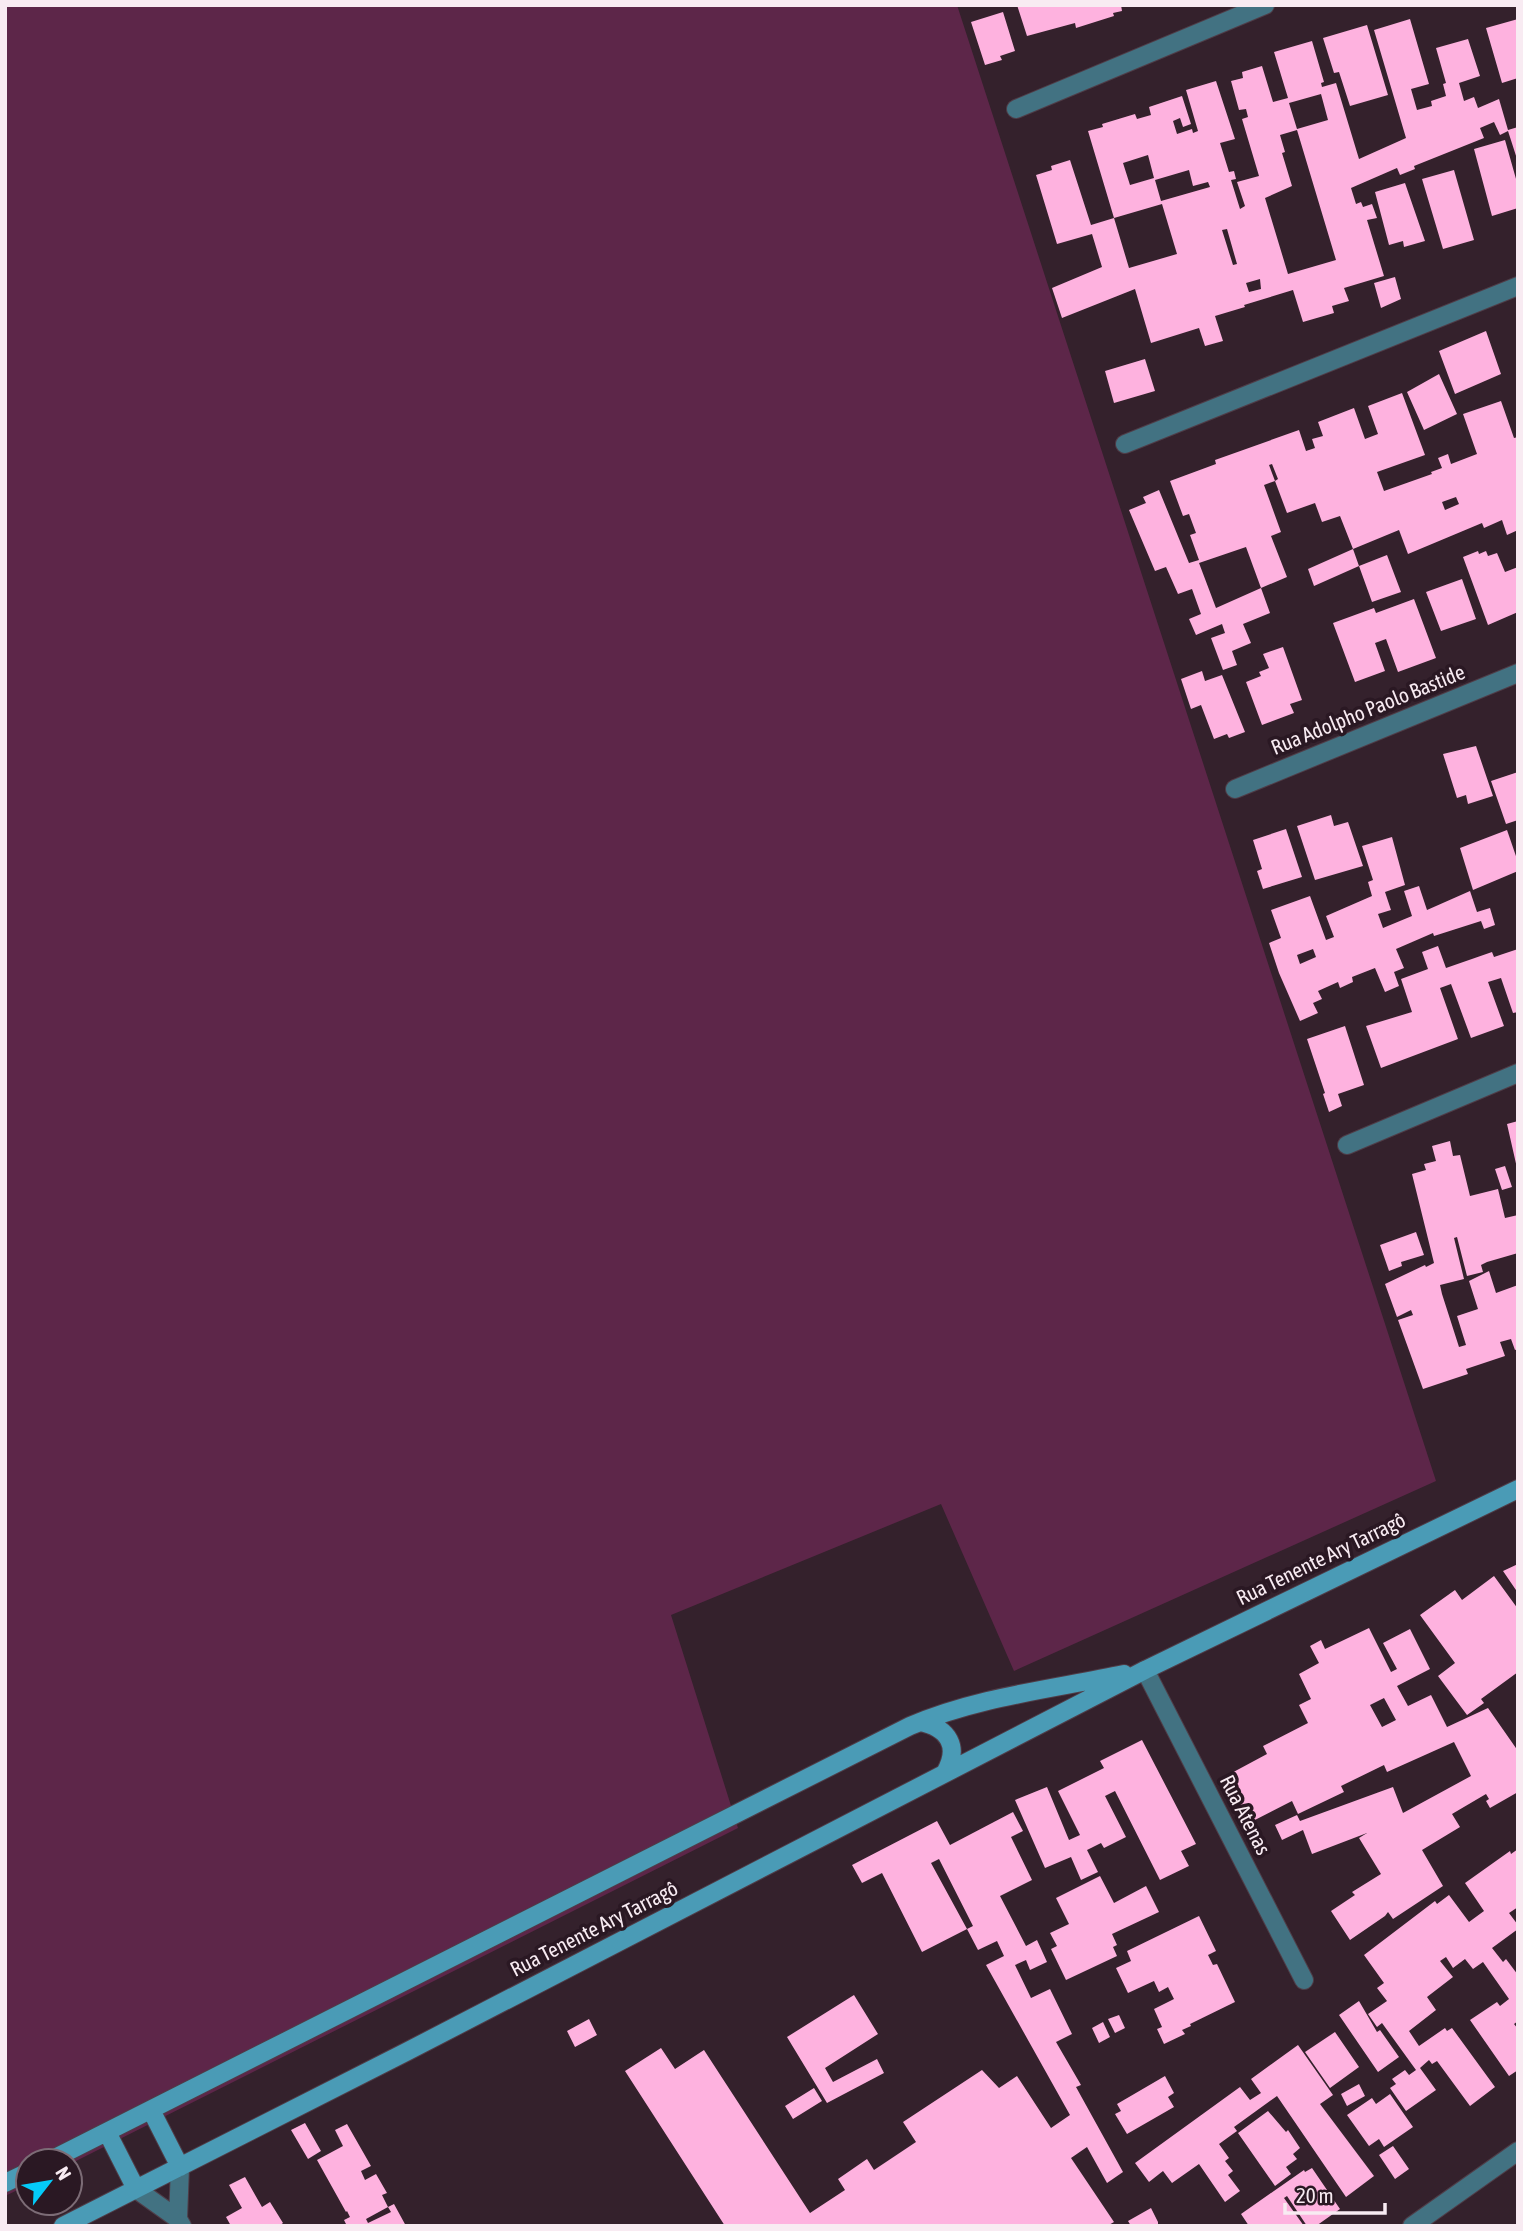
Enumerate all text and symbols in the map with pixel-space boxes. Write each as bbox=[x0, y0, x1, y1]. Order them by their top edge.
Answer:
street label: Rua Adolpho Paolo Bastide bbox=[1267, 659, 1468, 759]
street label: Rua Tenente Ary Tarragô bbox=[1232, 1507, 1409, 1609]
street label: Rua Atenas bbox=[1216, 1771, 1276, 1858]
street label: Rua Tenente Ary Tarragô bbox=[506, 1875, 681, 1981]
north arrow bbox=[14, 2147, 84, 2217]
text: N bbox=[51, 2163, 76, 2184]
scale bar bbox=[1285, 2172, 1385, 2216]
text: 20 m bbox=[1296, 2183, 1334, 2207]

